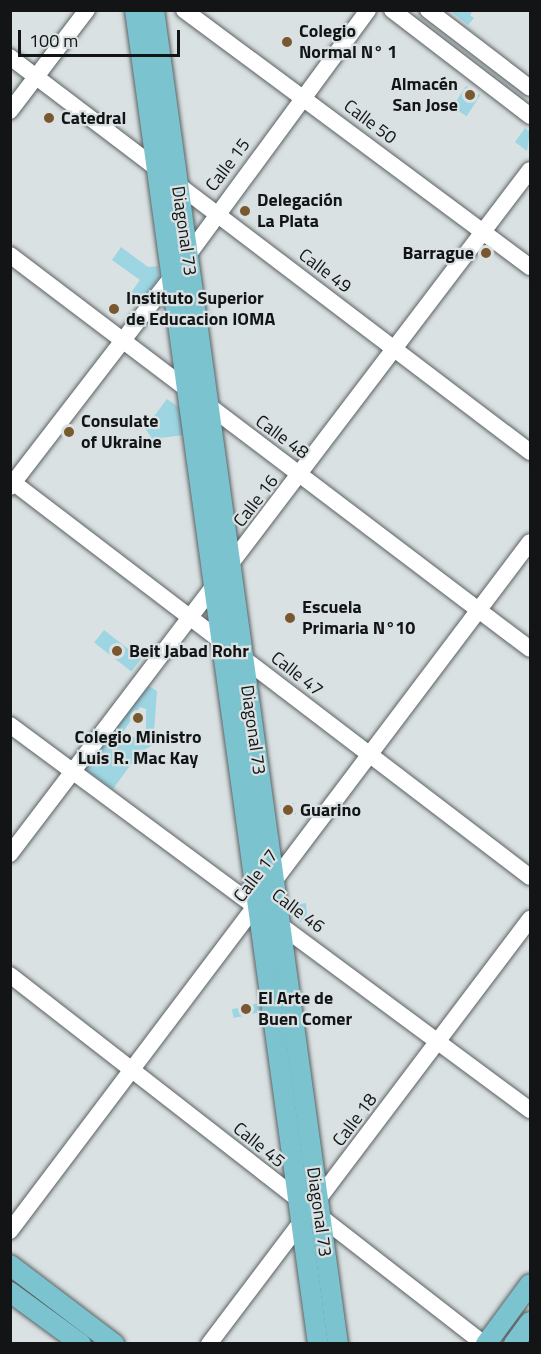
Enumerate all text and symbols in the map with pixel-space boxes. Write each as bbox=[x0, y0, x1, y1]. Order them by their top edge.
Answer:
scale bar bbox=[21, 18, 183, 56]
place label: Colegio Normal N° 1 bbox=[299, 21, 397, 63]
text: 100 m bbox=[29, 27, 78, 54]
marker: Colegio Normal N° 1 bbox=[280, 35, 294, 49]
place label: Almacén San Jose bbox=[391, 74, 458, 116]
marker: Almacén San Jose bbox=[463, 88, 477, 102]
street label: Calle 50 bbox=[339, 95, 401, 149]
place label: Catedral bbox=[61, 107, 126, 129]
marker: Catedral bbox=[42, 111, 56, 125]
street label: Calle 15 bbox=[201, 134, 255, 196]
street label: Diagonal 73 bbox=[167, 185, 201, 277]
place label: Delegación La Plata bbox=[257, 190, 343, 232]
marker: Delegación La Plata bbox=[238, 204, 252, 218]
place label: Barrague bbox=[403, 242, 474, 264]
street label: Calle 49 bbox=[294, 244, 356, 298]
marker: Barrague bbox=[479, 246, 493, 260]
place label: Instituto Superior de Educacion IOMA bbox=[126, 288, 275, 330]
marker: Instituto Superior de Educacion IOMA bbox=[107, 302, 121, 316]
place label: Consulate of Ukraine bbox=[81, 411, 162, 454]
street label: Calle 48 bbox=[251, 411, 313, 463]
marker: Consulate of Ukraine bbox=[62, 425, 76, 439]
street label: Calle 16 bbox=[229, 471, 283, 531]
place label: Escuela Primaria N°10 bbox=[302, 597, 415, 640]
marker: Escuela Primaria N°10 bbox=[283, 611, 297, 625]
place label: Beit Jabad Rohr bbox=[129, 640, 249, 662]
marker: Beit Jabad Rohr bbox=[110, 644, 124, 658]
street label: Calle 47 bbox=[267, 647, 327, 701]
street label: Diagonal 73 bbox=[236, 684, 270, 776]
marker: Colegio Ministro Luis R. Mac Kay bbox=[131, 711, 145, 725]
place label: Colegio Ministro Luis R. Mac Kay bbox=[74, 727, 202, 770]
place label: Guarino bbox=[300, 799, 361, 821]
marker: Guarino bbox=[281, 803, 295, 817]
street label: Calle 17 bbox=[229, 845, 283, 907]
street label: Calle 46 bbox=[267, 884, 329, 938]
place label: El Arte de Buen Comer bbox=[258, 988, 352, 1030]
marker: El Arte de Buen Comer bbox=[239, 1002, 253, 1016]
street label: Calle 18 bbox=[328, 1089, 382, 1151]
street label: Calle 45 bbox=[229, 1118, 289, 1172]
street label: Diagonal 73 bbox=[302, 1166, 336, 1258]

